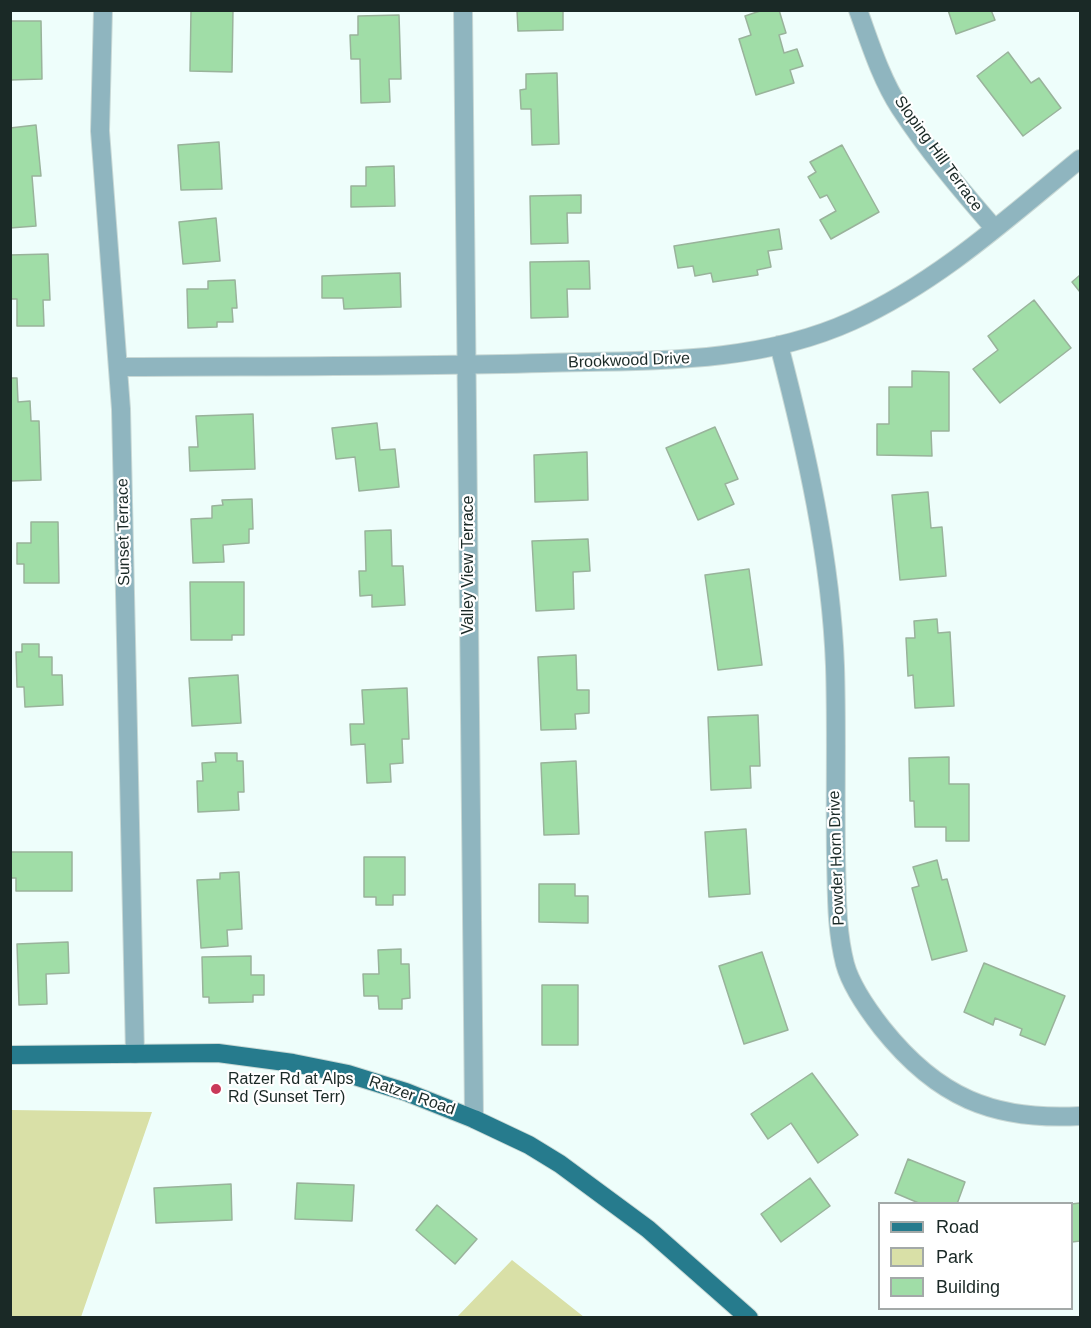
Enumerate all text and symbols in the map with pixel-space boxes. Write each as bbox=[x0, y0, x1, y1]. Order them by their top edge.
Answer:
street label: Sloping Hill Terrace bbox=[890, 93, 986, 215]
street label: Brookwood Drive bbox=[568, 349, 690, 373]
street label: Sunset Terrace bbox=[113, 478, 135, 586]
street label: Valley View Terrace bbox=[459, 495, 479, 635]
street label: Powder Horn Drive bbox=[825, 790, 849, 926]
place label: Ratzer Rd at Alps Rd (Sunset Terr) bbox=[228, 1070, 353, 1108]
street label: Ratzer Road bbox=[366, 1072, 458, 1120]
marker: Ratzer Rd at Alps Rd (Sunset Terr) bbox=[209, 1082, 223, 1096]
legend bbox=[878, 1202, 1073, 1310]
text: Road bbox=[936, 1217, 979, 1237]
text: Park bbox=[936, 1247, 973, 1267]
text: Building bbox=[936, 1277, 1000, 1297]

